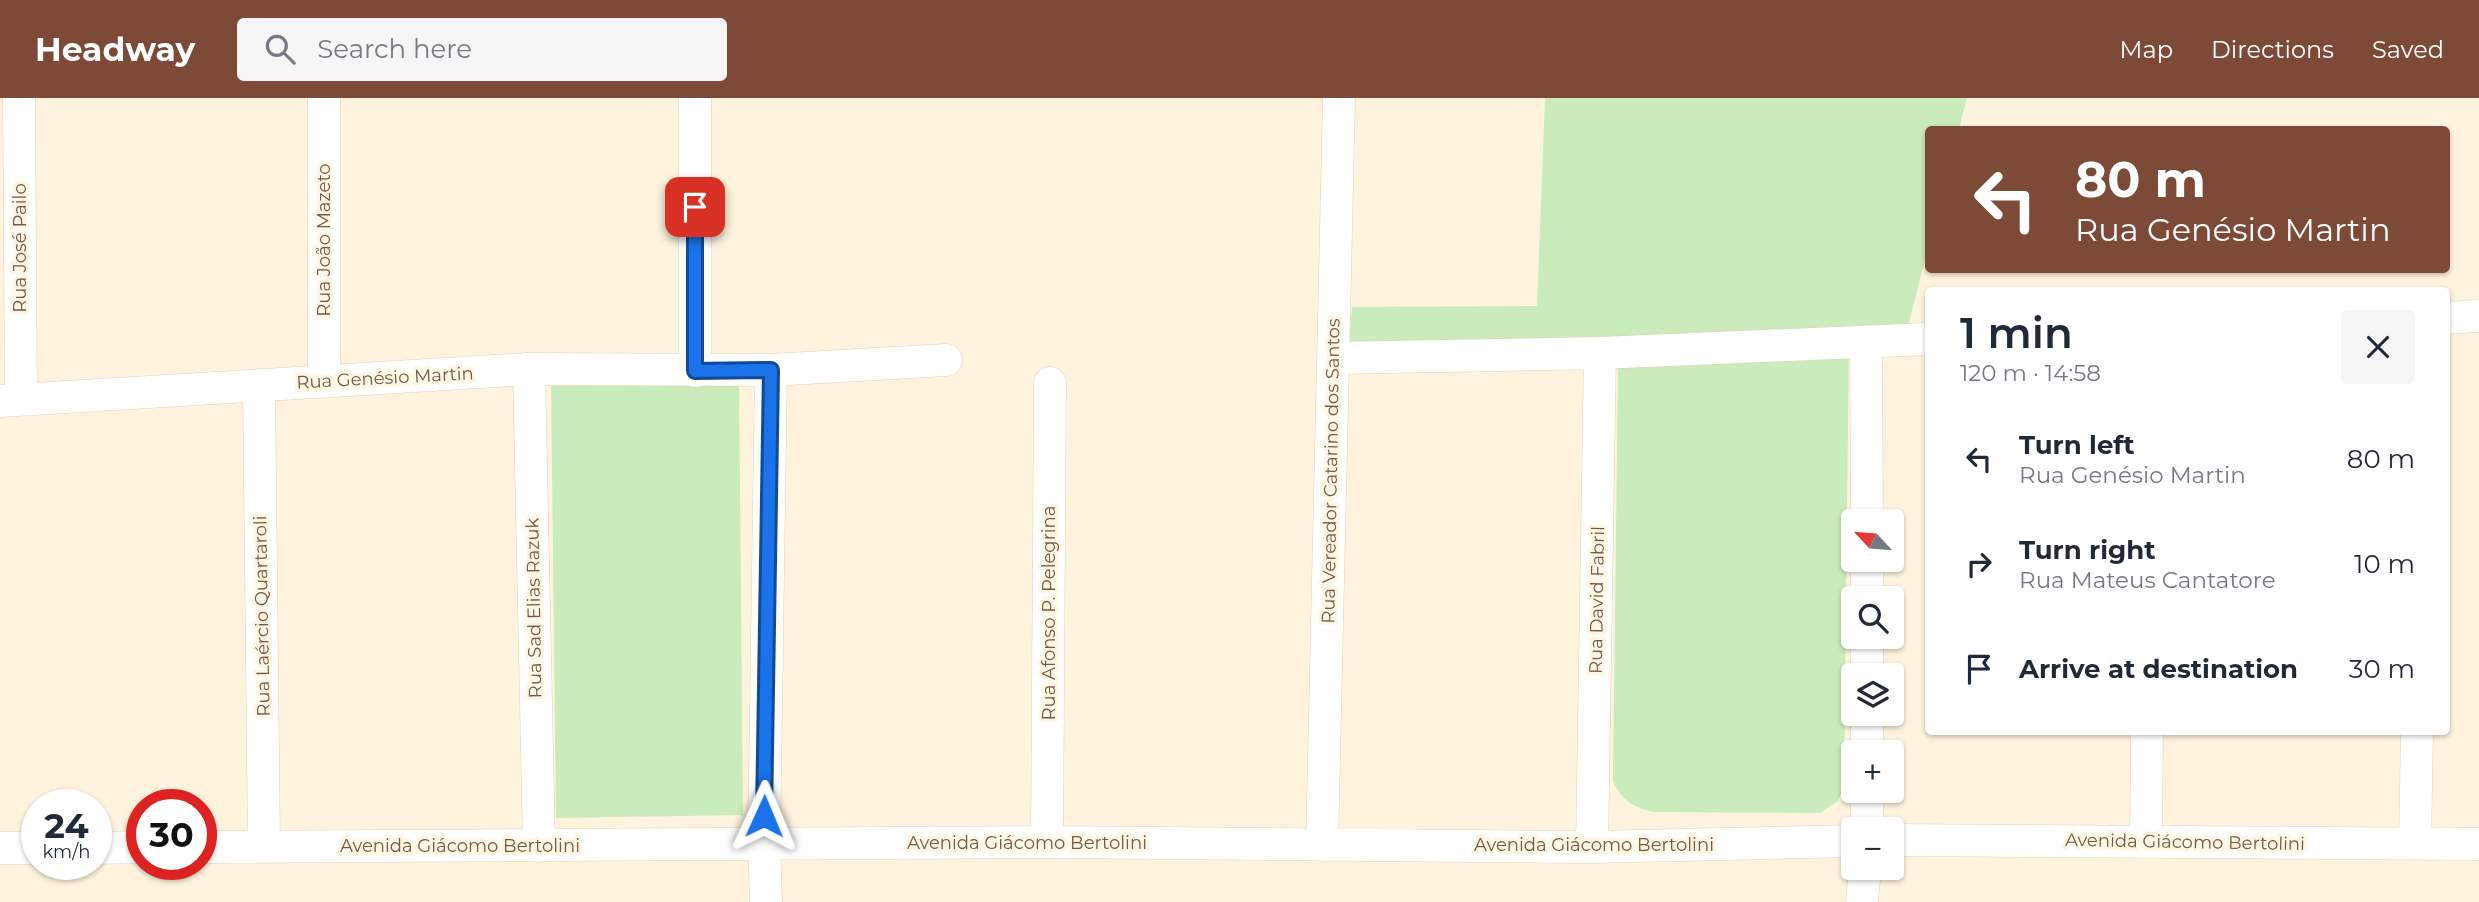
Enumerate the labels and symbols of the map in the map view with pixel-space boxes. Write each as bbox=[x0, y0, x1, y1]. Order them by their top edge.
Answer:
street label: Rua João Mazeto bbox=[313, 163, 335, 317]
pin bbox=[665, 177, 725, 237]
street label: Rua José Pailo bbox=[9, 183, 31, 313]
street label: Rua Vereador Catarino dos Santos bbox=[1317, 318, 1345, 624]
street label: Rua Genésio Martin bbox=[296, 362, 474, 394]
street label: Rua Afonso P. Pelegrina bbox=[1038, 506, 1060, 720]
north arrow bbox=[1841, 509, 1904, 572]
street label: Rua Laércio Quartaroli bbox=[249, 515, 275, 717]
street label: Rua Sad Elias Razuk bbox=[521, 517, 547, 698]
street label: Rua David Fabril bbox=[1585, 526, 1609, 674]
position arrow bbox=[727, 779, 801, 853]
speed limit sign: 30 bbox=[126, 789, 217, 880]
street label: Avenida Giácomo Bertolini bbox=[2065, 829, 2305, 855]
street label: Avenida Giácomo Bertolini bbox=[907, 832, 1147, 854]
street label: Avenida Giácomo Bertolini bbox=[1474, 834, 1714, 856]
street label: Avenida Giácomo Bertolini bbox=[340, 835, 580, 857]

